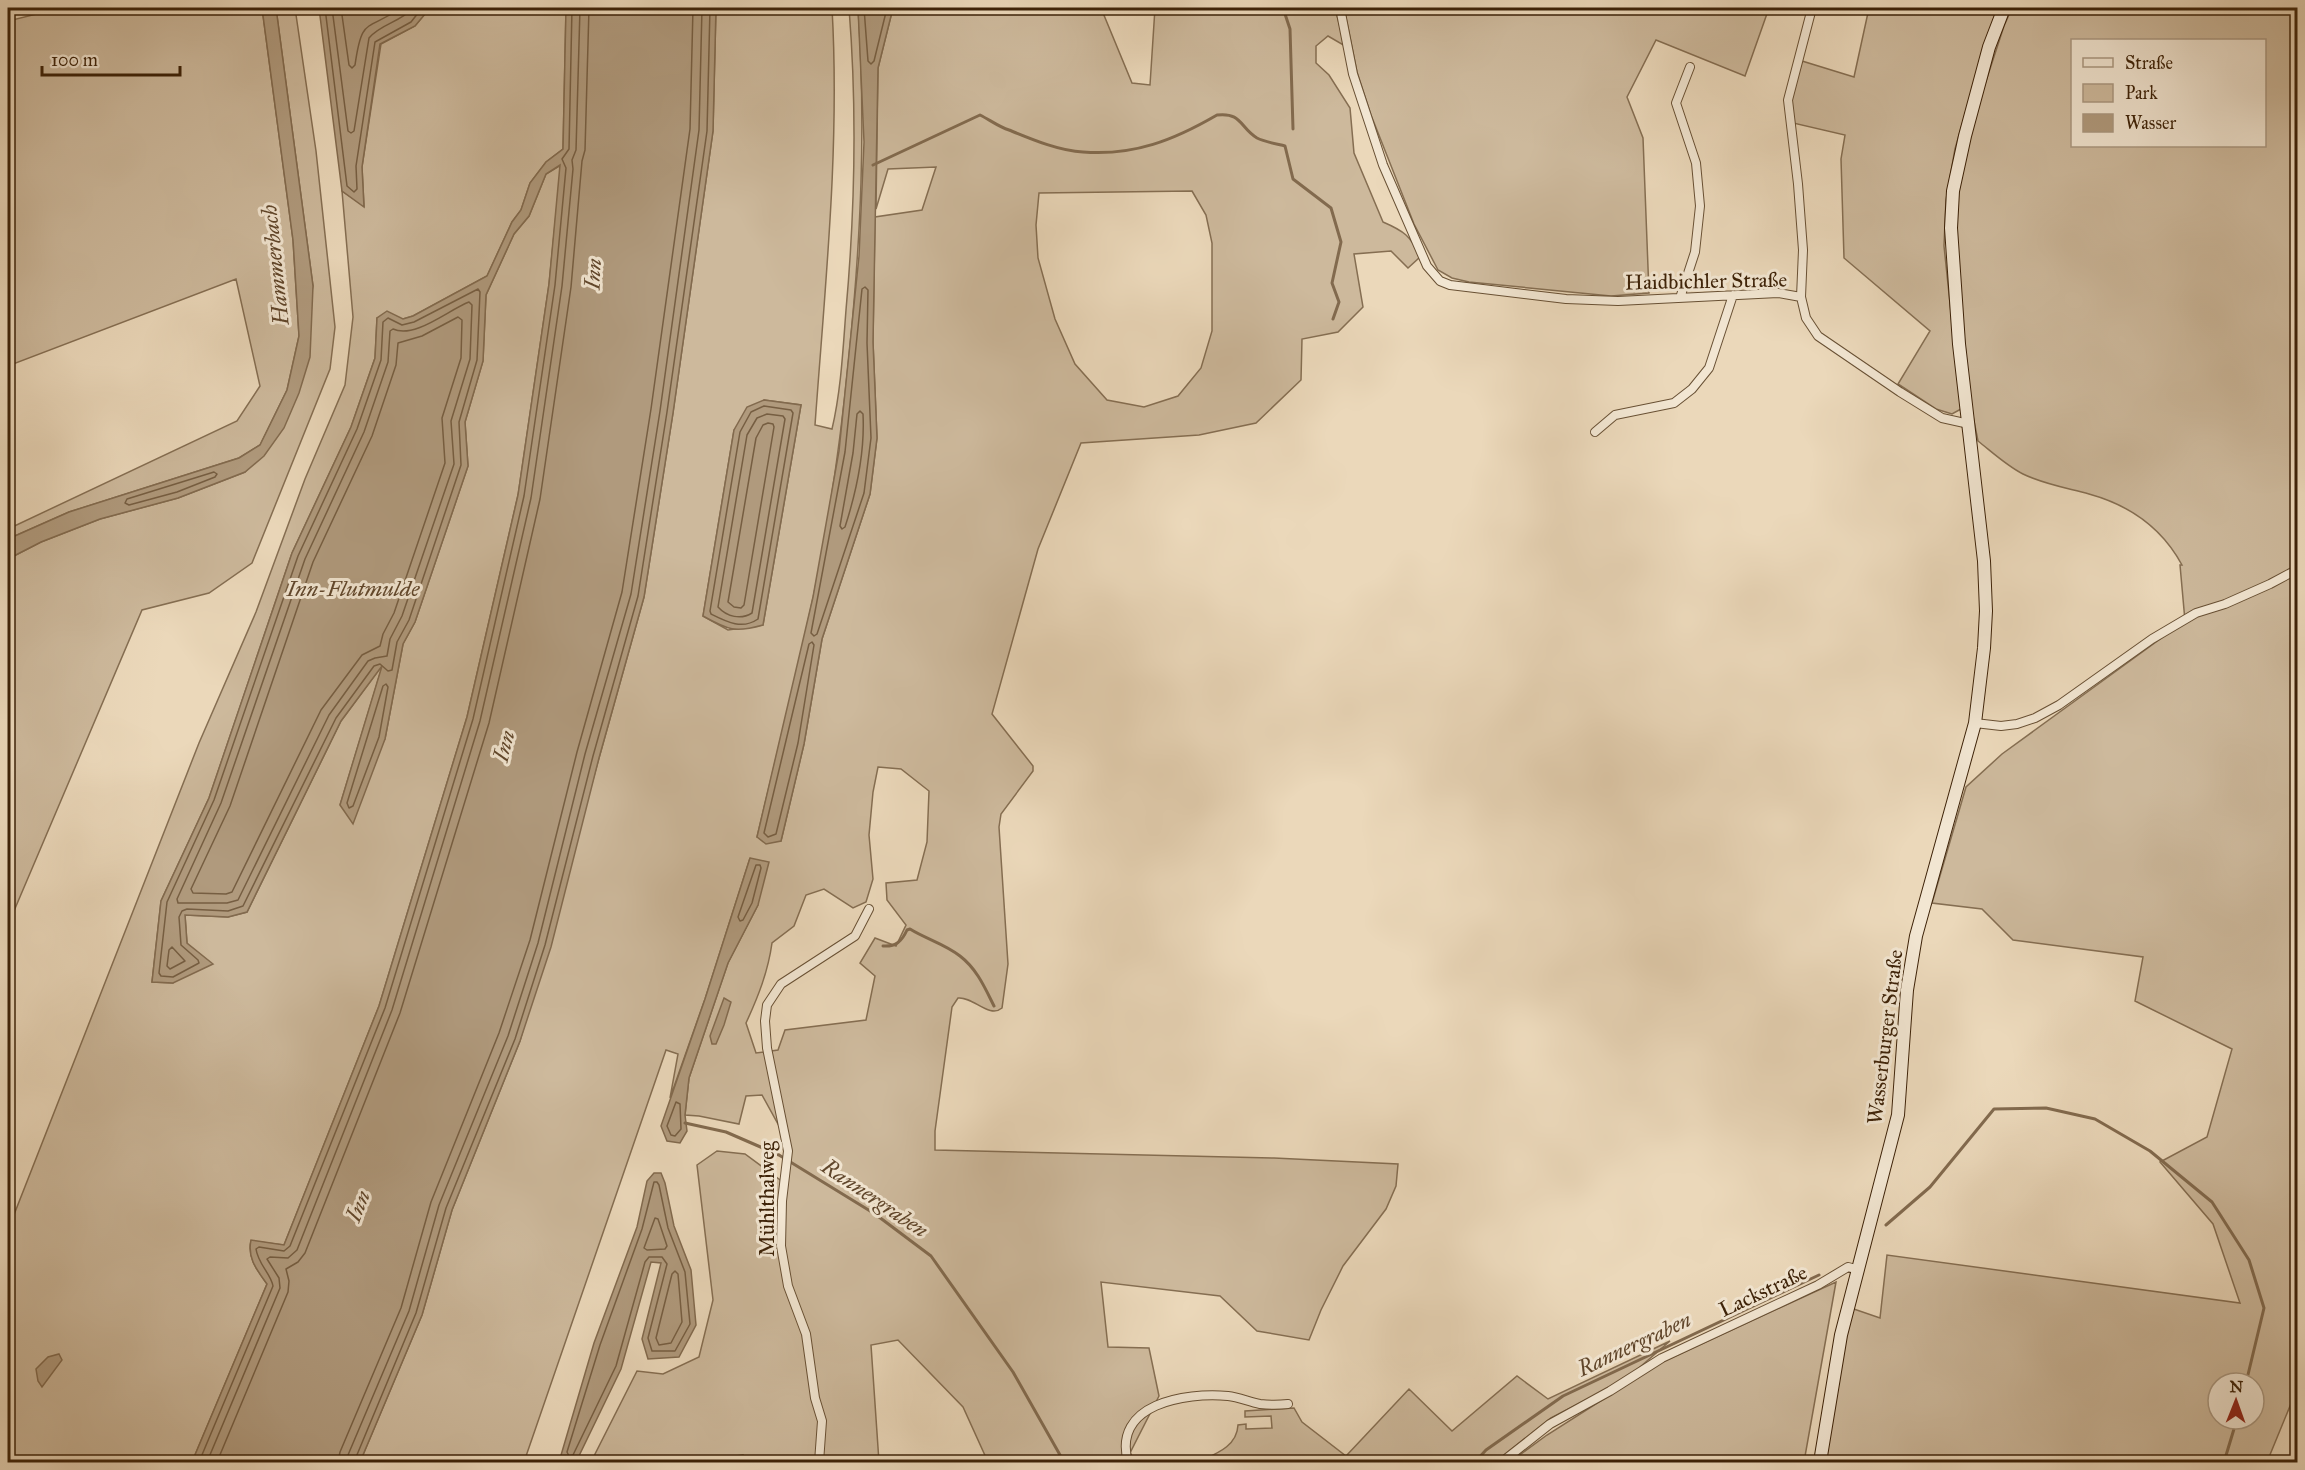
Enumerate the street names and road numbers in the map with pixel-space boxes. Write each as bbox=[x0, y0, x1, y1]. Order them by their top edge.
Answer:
street label: Haidbichler Straße bbox=[1625, 267, 1788, 295]
street label: Wasserburger Straße bbox=[1861, 948, 1909, 1126]
street label: Mühlthalweg bbox=[754, 1141, 780, 1257]
street label: Lackstraße bbox=[1715, 1259, 1812, 1323]

